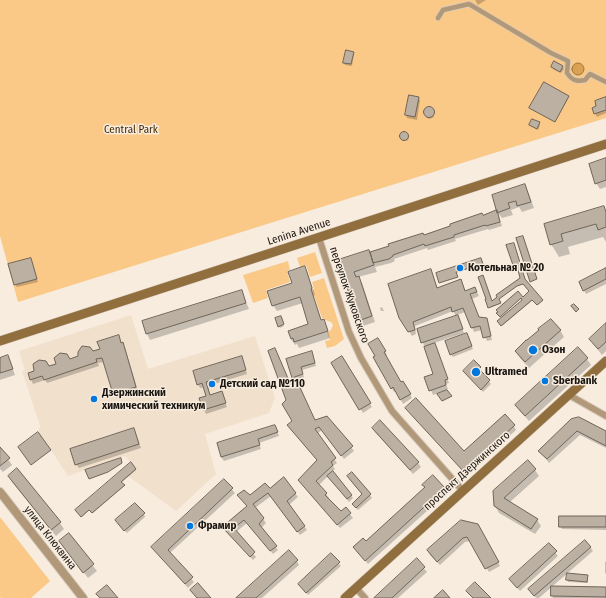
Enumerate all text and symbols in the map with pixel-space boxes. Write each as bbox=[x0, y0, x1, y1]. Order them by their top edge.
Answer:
park label: Central Park bbox=[104, 123, 158, 137]
street label: Lenina Avenue bbox=[266, 216, 332, 248]
street label: переулок Жуковского bbox=[326, 245, 372, 345]
place label: Котельная № 20 bbox=[468, 261, 544, 275]
marker: Котельная № 20 bbox=[455, 263, 465, 273]
place label: Озон bbox=[542, 343, 565, 357]
marker: Озон bbox=[527, 344, 539, 356]
place label: Ultramed bbox=[485, 365, 527, 379]
marker: Ultramed bbox=[470, 366, 482, 378]
place label: Sberbank bbox=[553, 374, 597, 388]
marker: Sberbank bbox=[540, 376, 550, 386]
place label: Детский сад №110 bbox=[220, 377, 305, 391]
marker: Детский сад №110 bbox=[207, 379, 217, 389]
place label: Дзержинский химический техникум bbox=[102, 386, 205, 412]
marker: Дзержинский химический техникум bbox=[89, 394, 99, 404]
street label: проспект Дзержинского bbox=[421, 429, 513, 513]
street label: улица Клюквина bbox=[21, 503, 79, 573]
place label: Фрамир bbox=[198, 519, 236, 533]
marker: Фрамир bbox=[185, 521, 195, 531]

